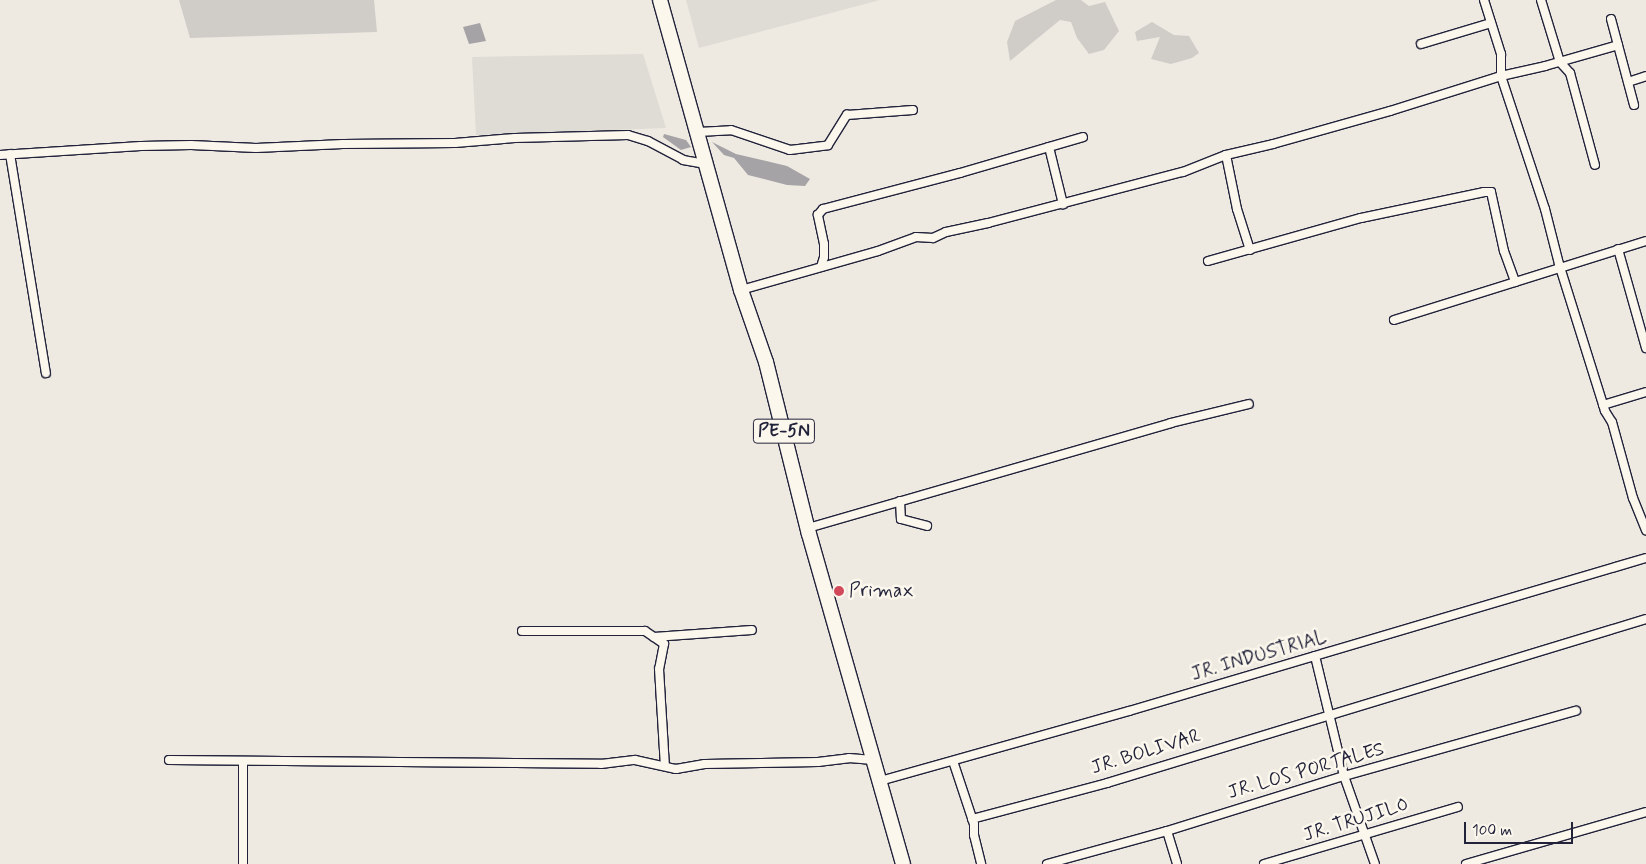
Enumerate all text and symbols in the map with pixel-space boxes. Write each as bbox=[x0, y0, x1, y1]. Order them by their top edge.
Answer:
road number: PE-5N bbox=[753, 416, 815, 446]
place label: Primax bbox=[849, 580, 913, 602]
marker: Primax bbox=[833, 585, 845, 597]
street label: JR. INDUSTRIAL bbox=[1189, 626, 1329, 686]
street label: JR. BOLIVAR bbox=[1088, 725, 1204, 779]
street label: JR. LOS PORTALES bbox=[1226, 738, 1386, 804]
street label: JR. TRUJILO bbox=[1301, 793, 1411, 847]
scale bar bbox=[1466, 812, 1575, 844]
text: 100 m bbox=[1472, 821, 1512, 841]

